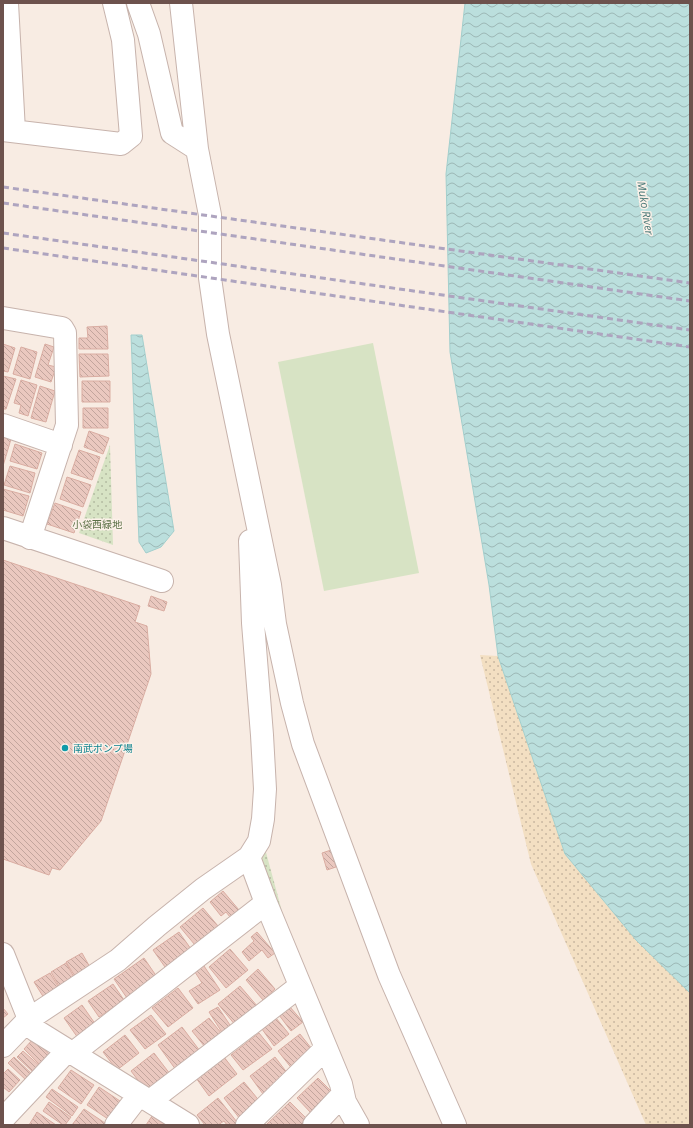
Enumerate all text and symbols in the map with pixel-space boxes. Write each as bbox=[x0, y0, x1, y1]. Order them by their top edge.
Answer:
water label: Muko River bbox=[634, 180, 658, 236]
park label: 小袋西緑地 bbox=[72, 517, 123, 531]
place label: 南武ポンプ場 bbox=[73, 741, 133, 755]
marker: 南武ポンプ場 bbox=[60, 743, 70, 753]

